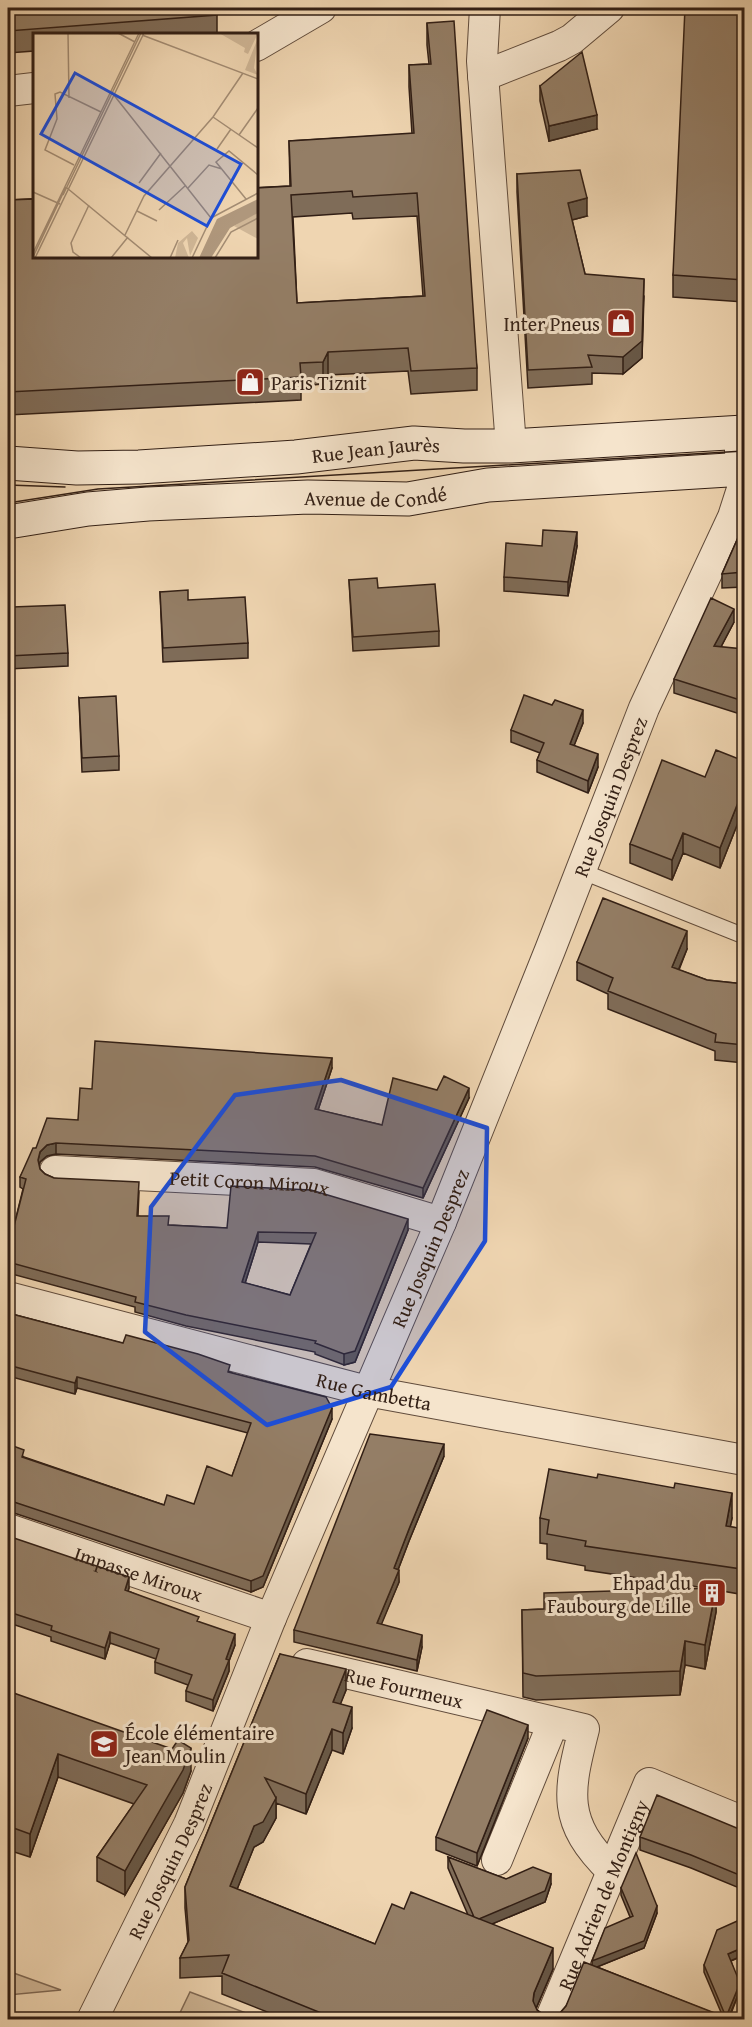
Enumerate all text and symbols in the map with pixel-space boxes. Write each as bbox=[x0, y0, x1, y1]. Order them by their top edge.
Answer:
inset map bbox=[33, 33, 258, 258]
shop icon: Inter Pneus bbox=[605, 307, 637, 339]
place label: Inter Pneus bbox=[503, 309, 600, 338]
shop icon: Paris Tiznit bbox=[234, 366, 266, 398]
place label: Paris Tiznit bbox=[271, 368, 367, 397]
street label: Rue Jean Jaurès bbox=[310, 429, 441, 470]
street label: Avenue de Condé bbox=[304, 478, 449, 514]
street label: Rue Josquin Desprez bbox=[565, 712, 654, 881]
street label: Petit Coron Miroux bbox=[169, 1162, 334, 1203]
street label: Rue Josquin Desprez bbox=[383, 1164, 476, 1332]
street label: Rue Gambetta bbox=[313, 1364, 435, 1417]
street label: Impasse Miroux bbox=[71, 1538, 207, 1609]
place label: Ehpad du Faubourg de Lille bbox=[547, 1568, 691, 1620]
building icon: Ehpad du Faubourg de Lille bbox=[696, 1577, 728, 1609]
street label: Rue Fourmeux bbox=[342, 1659, 467, 1715]
place label: École élémentaire Jean Moulin bbox=[122, 1718, 274, 1770]
school or university icon: École élémentaire Jean Moulin bbox=[88, 1728, 120, 1760]
street label: Rue Josquin Desprez bbox=[120, 1778, 219, 1944]
street label: Rue Adrien de Montigny bbox=[550, 1795, 655, 1994]

